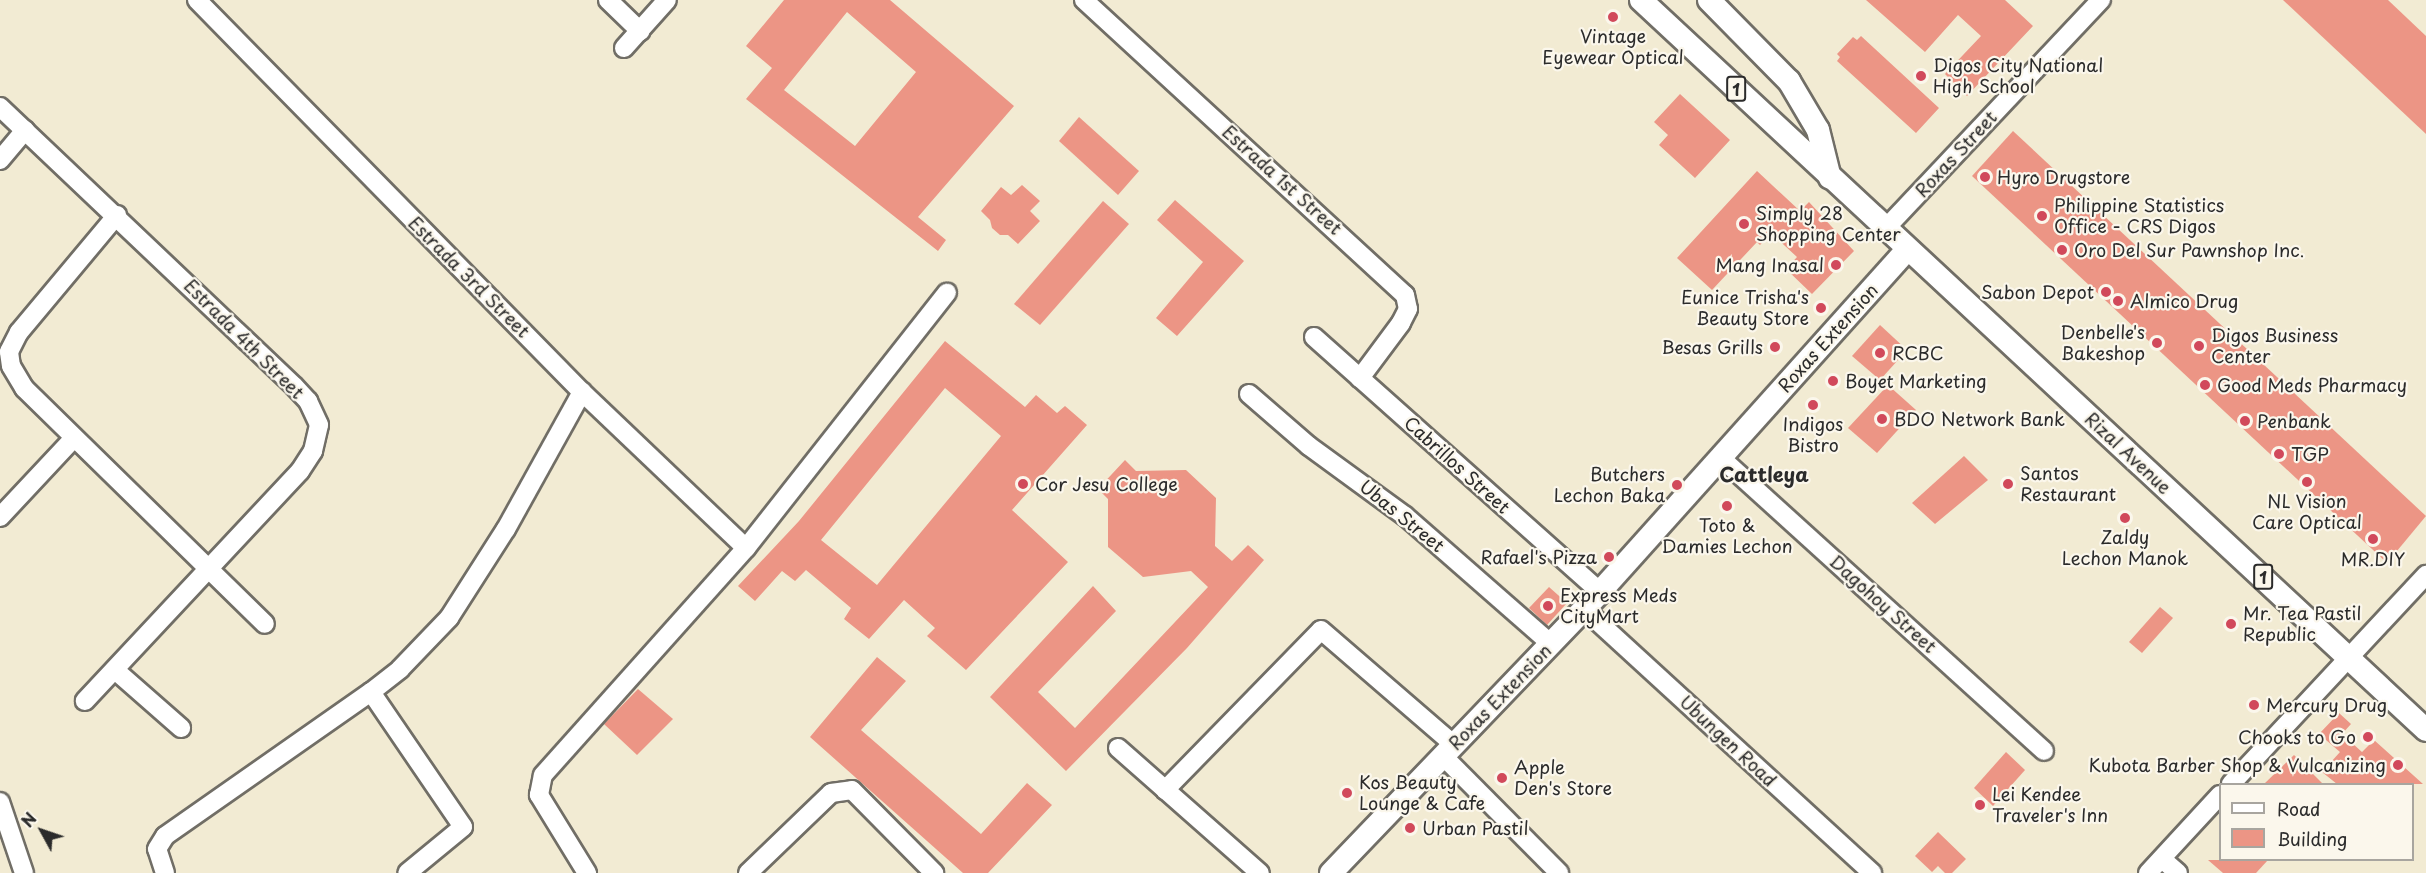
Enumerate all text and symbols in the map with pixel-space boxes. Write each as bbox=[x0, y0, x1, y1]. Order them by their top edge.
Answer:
marker: Vintage Eyewear Optical bbox=[1606, 10, 1620, 24]
place label: Vintage Eyewear Optical bbox=[1541, 26, 1685, 68]
place label: Digos City National High School bbox=[1933, 55, 2103, 98]
marker: Digos City National High School bbox=[1914, 69, 1928, 83]
road number: 1 bbox=[1726, 76, 1746, 102]
street label: Roxas Street bbox=[1911, 106, 2001, 202]
street label: Estrada 1st Street bbox=[1216, 119, 1348, 241]
place label: Hyro Drugstore bbox=[1997, 166, 2131, 188]
marker: Hyro Drugstore bbox=[1978, 170, 1992, 184]
place label: Philippine Statistics Office - CRS Digos bbox=[2054, 195, 2225, 238]
place label: Simply 28 Shopping Center bbox=[1756, 203, 1901, 246]
marker: Philippine Statistics Office - CRS Digos bbox=[2035, 209, 2049, 223]
street label: Estrada 3rd Street bbox=[404, 212, 534, 342]
marker: Simply 28 Shopping Center bbox=[1737, 217, 1751, 231]
place label: Oro Del Sur Pawnshop Inc. bbox=[2074, 239, 2306, 261]
marker: Oro Del Sur Pawnshop Inc. bbox=[2055, 243, 2069, 257]
place label: Mang Inasal bbox=[1716, 254, 1824, 276]
marker: Mang Inasal bbox=[1829, 258, 1843, 272]
street label: Estrada 4th Street bbox=[179, 274, 309, 404]
street label: Roxas Extension bbox=[1773, 279, 1883, 397]
place label: Sabon Depot bbox=[1981, 281, 2094, 303]
marker: Sabon Depot bbox=[2099, 285, 2113, 299]
place label: Eunice Trisha's Beauty Store bbox=[1681, 287, 1809, 330]
place label: Almico Drug bbox=[2130, 290, 2239, 312]
marker: Almico Drug bbox=[2111, 294, 2125, 308]
marker: Eunice Trisha's Beauty Store bbox=[1814, 301, 1828, 315]
place label: Denbelle's Bakeshop bbox=[2060, 322, 2145, 364]
place label: Digos Business Center bbox=[2211, 325, 2339, 368]
place label: Besas Grills bbox=[1662, 336, 1763, 358]
marker: Denbelle's Bakeshop bbox=[2150, 336, 2164, 350]
marker: Digos Business Center bbox=[2192, 339, 2206, 353]
marker: Besas Grills bbox=[1768, 340, 1782, 354]
place label: RCBC bbox=[1892, 342, 1944, 364]
marker: RCBC bbox=[1873, 346, 1887, 360]
place label: Boyet Marketing bbox=[1845, 370, 1989, 392]
marker: Boyet Marketing bbox=[1826, 374, 1840, 388]
place label: Good Meds Pharmacy bbox=[2217, 374, 2409, 396]
marker: Good Meds Pharmacy bbox=[2198, 378, 2212, 392]
marker: Indigos Bistro bbox=[1806, 398, 1820, 412]
place label: BDO Network Bank bbox=[1894, 408, 2066, 430]
street label: Rizal Avenue bbox=[2081, 408, 2175, 498]
place label: Penbank bbox=[2257, 410, 2331, 432]
street label: Cabrillos Street bbox=[1399, 412, 1515, 518]
marker: BDO Network Bank bbox=[1875, 412, 1889, 426]
place label: Indigos Bistro bbox=[1783, 414, 1843, 456]
marker: Penbank bbox=[2238, 414, 2252, 428]
place label: TGP bbox=[2291, 443, 2329, 465]
marker: TGP bbox=[2272, 447, 2286, 461]
district label: Cattleya bbox=[1719, 462, 1809, 486]
place label: Santos Restaurant bbox=[2020, 463, 2116, 506]
place label: Butchers Lechon Baka bbox=[1553, 464, 1665, 506]
place label: Cor Jesu College bbox=[1035, 473, 1179, 495]
street label: Ubas Street bbox=[1355, 475, 1449, 557]
marker: NL Vision Care Optical bbox=[2300, 475, 2314, 489]
marker: Cor Jesu College bbox=[1016, 477, 1030, 491]
marker: Santos Restaurant bbox=[2001, 477, 2015, 491]
marker: Butchers Lechon Baka bbox=[1670, 478, 1684, 492]
place label: NL Vision Care Optical bbox=[2252, 491, 2362, 534]
marker: Toto & Damies Lechon bbox=[1720, 499, 1734, 513]
marker: Zaldy Lechon Manok bbox=[2118, 511, 2132, 525]
place label: Toto & Damies Lechon bbox=[1661, 515, 1793, 558]
place label: Zaldy Lechon Manok bbox=[2062, 527, 2188, 570]
marker: MR.DIY bbox=[2366, 532, 2380, 546]
place label: Rafael's Pizza bbox=[1481, 546, 1597, 568]
place label: MR.DIY bbox=[2341, 548, 2405, 570]
marker: Rafael's Pizza bbox=[1602, 550, 1616, 564]
street label: Dagohoy Street bbox=[1825, 550, 1941, 658]
road number: 1 bbox=[2252, 564, 2274, 590]
place label: Express Meds CityMart bbox=[1560, 585, 1677, 628]
marker: Express Meds CityMart bbox=[1541, 599, 1555, 613]
place label: Mr. Tea Pastil Republic bbox=[2243, 603, 2362, 646]
marker: Mr. Tea Pastil Republic bbox=[2224, 617, 2238, 631]
street label: Roxas Extension bbox=[1444, 639, 1556, 755]
street label: Ubungen Road bbox=[1675, 690, 1781, 792]
place label: Mercury Drug bbox=[2266, 694, 2388, 716]
marker: Mercury Drug bbox=[2247, 698, 2261, 712]
place label: Chooks to Go bbox=[2238, 726, 2356, 748]
marker: Chooks to Go bbox=[2361, 730, 2375, 744]
place label: Kubota Barber Shop & Vulcanizing bbox=[2087, 754, 2386, 776]
place label: Apple Den's Store bbox=[1514, 757, 1612, 800]
marker: Kubota Barber Shop & Vulcanizing bbox=[2391, 758, 2405, 772]
marker: Apple Den's Store bbox=[1495, 771, 1509, 785]
place label: Kos Beauty Lounge & Cafe bbox=[1359, 772, 1486, 814]
legend bbox=[2219, 783, 2414, 861]
place label: Lei Kendee Traveler's Inn bbox=[1992, 784, 2109, 826]
marker: Kos Beauty Lounge & Cafe bbox=[1340, 786, 1354, 800]
text: Road bbox=[2277, 795, 2321, 822]
marker: Lei Kendee Traveler's Inn bbox=[1973, 798, 1987, 812]
north arrow bbox=[12, 801, 72, 861]
text: N bbox=[15, 807, 41, 832]
place label: Urban Pastil bbox=[1422, 817, 1530, 839]
marker: Urban Pastil bbox=[1403, 821, 1417, 835]
text: Building bbox=[2277, 825, 2347, 852]

